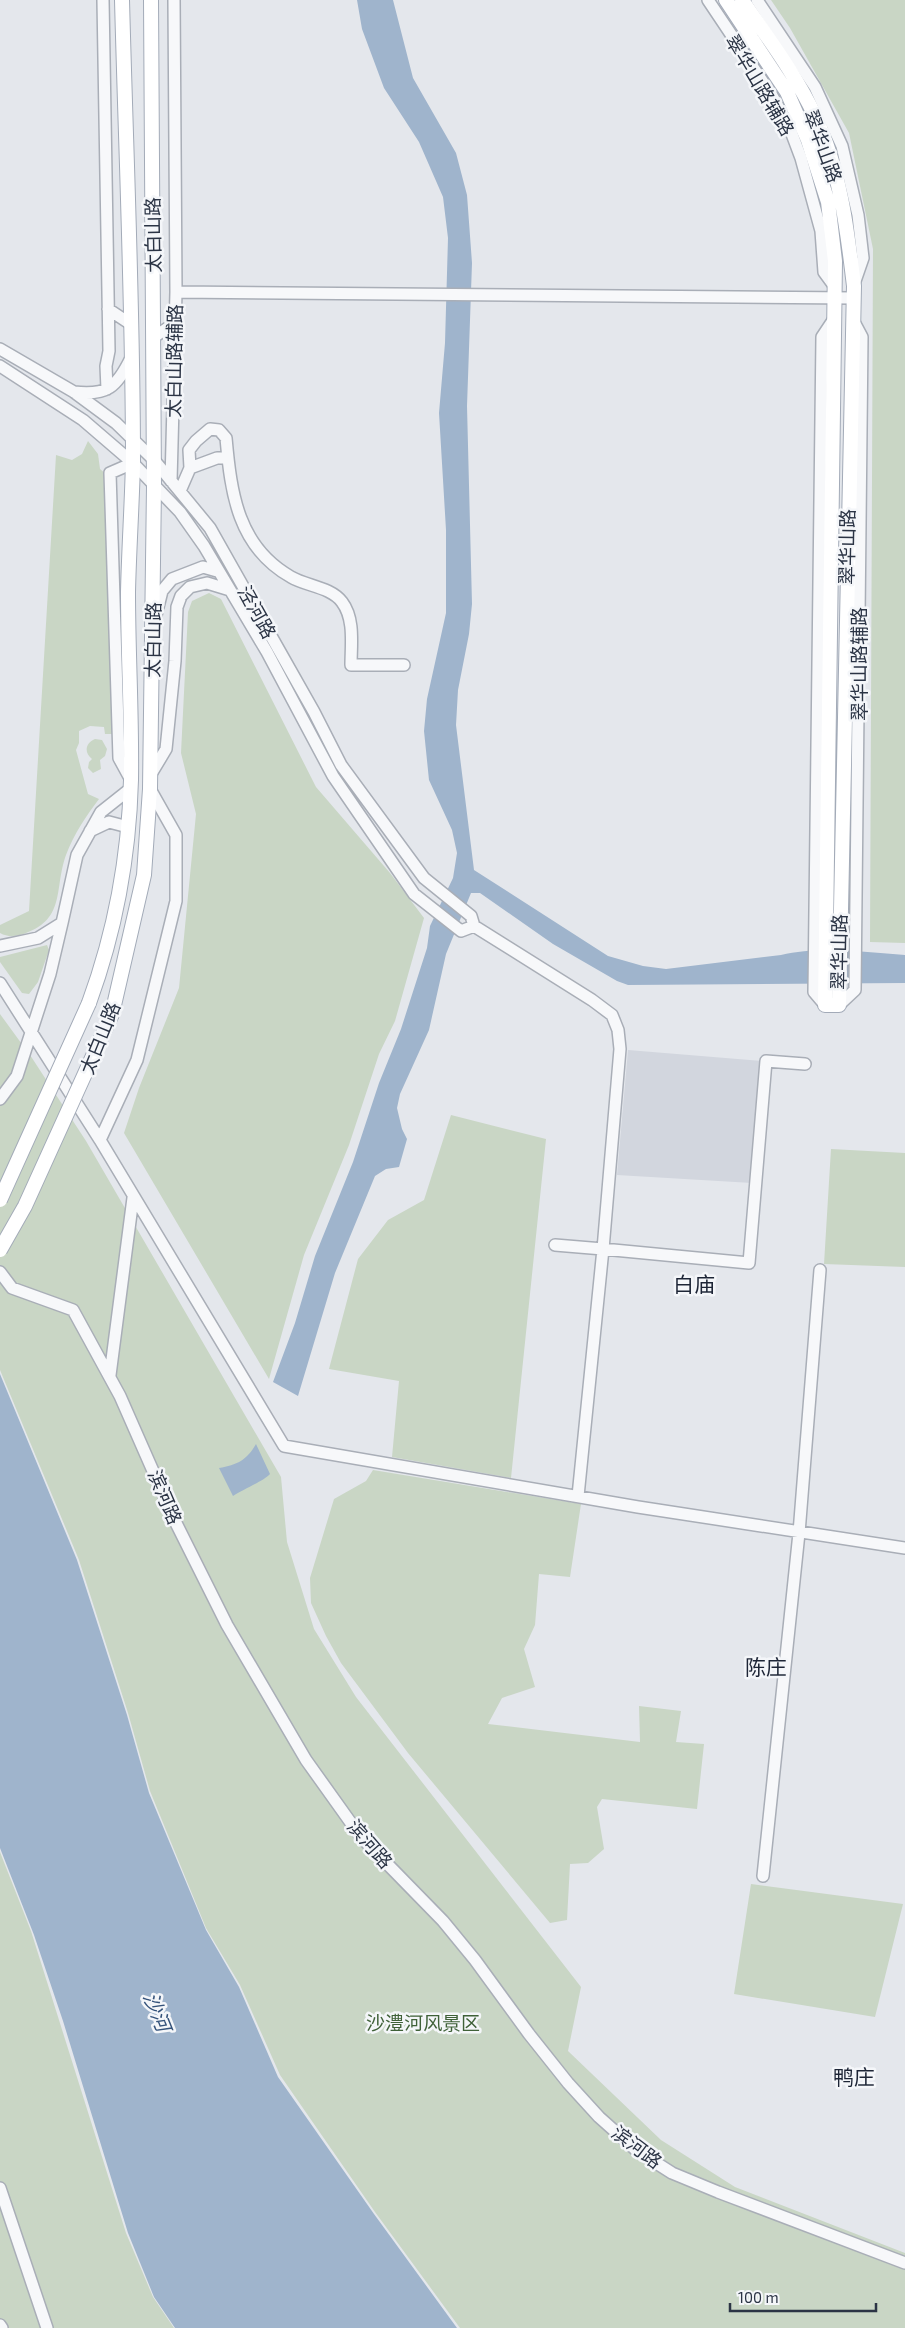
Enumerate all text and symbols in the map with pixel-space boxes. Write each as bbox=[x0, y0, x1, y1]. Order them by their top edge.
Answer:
street label: 翠华山路辅路 bbox=[721, 30, 800, 140]
street label: 翠华山路 bbox=[800, 106, 847, 185]
street label: 太白山路 bbox=[140, 197, 165, 273]
street label: 太白山路辅路 bbox=[161, 304, 186, 418]
street label: 翠华山路 bbox=[834, 509, 859, 585]
street label: 泾河路 bbox=[234, 581, 281, 642]
street label: 太白山路 bbox=[140, 602, 165, 678]
street label: 翠华山路辅路 bbox=[847, 607, 870, 721]
street label: 翠华山路 bbox=[826, 914, 851, 990]
street label: 太白山路 bbox=[75, 998, 124, 1077]
district label: 白庙 bbox=[673, 1271, 715, 1296]
street label: 滨河路 bbox=[144, 1466, 187, 1528]
district label: 陈庄 bbox=[745, 1654, 787, 1679]
street label: 滨河路 bbox=[343, 1815, 398, 1873]
water label: 沙河 bbox=[139, 1989, 178, 2038]
park label: 沙澧河风景区 bbox=[366, 2011, 480, 2034]
district label: 鸭庄 bbox=[833, 2064, 875, 2089]
street label: 滨河路 bbox=[608, 2120, 667, 2173]
scale bar bbox=[730, 2280, 876, 2312]
text: 100 m bbox=[738, 2288, 779, 2306]

